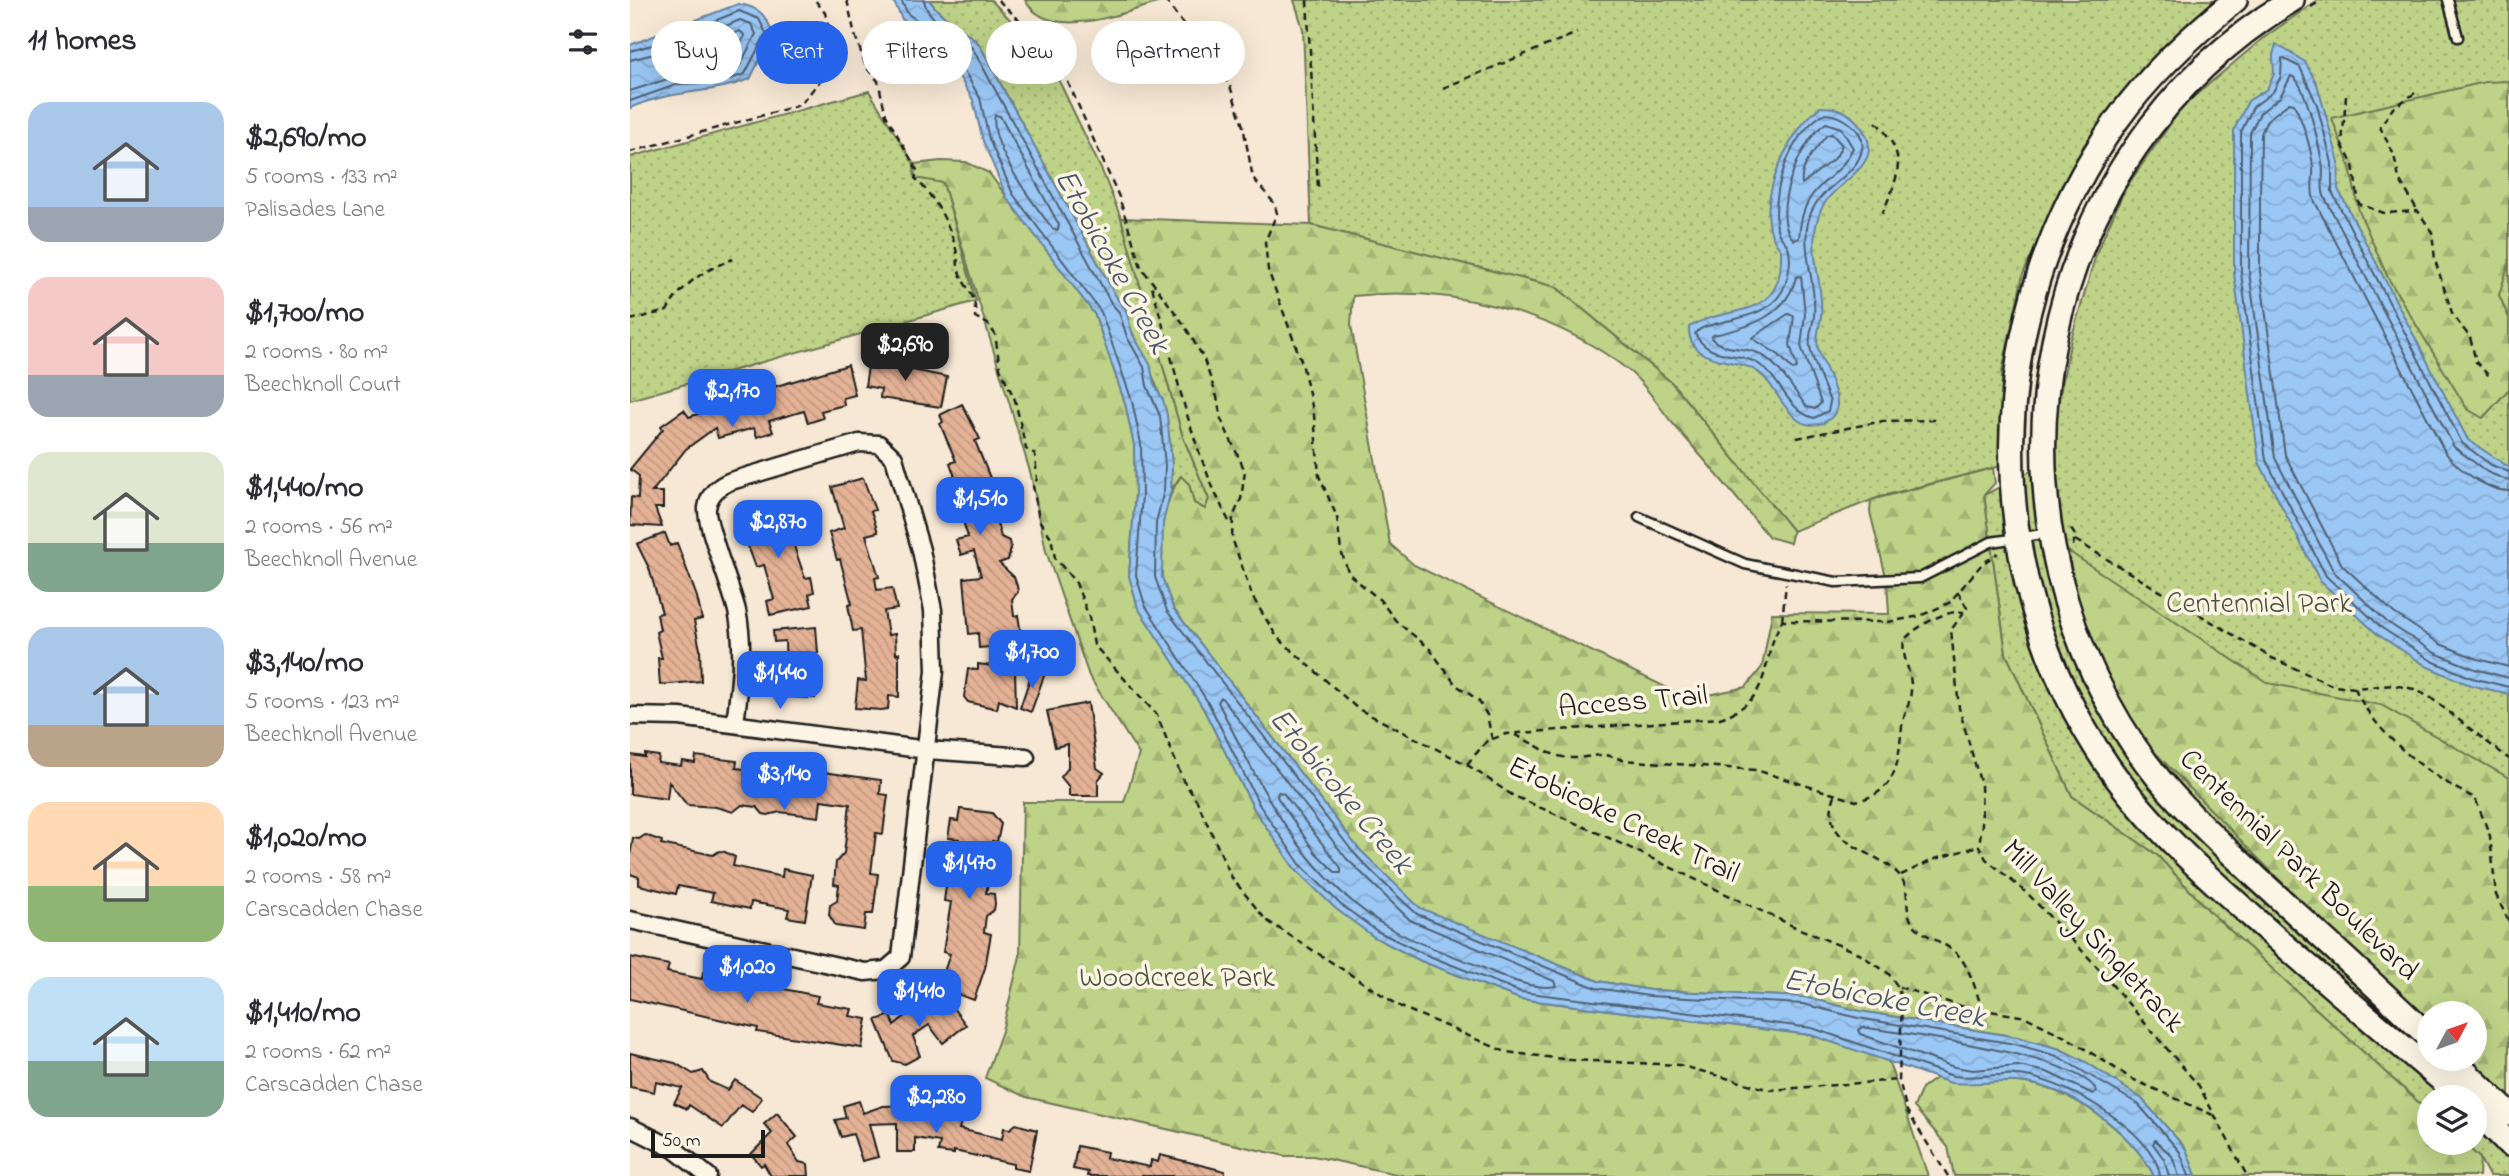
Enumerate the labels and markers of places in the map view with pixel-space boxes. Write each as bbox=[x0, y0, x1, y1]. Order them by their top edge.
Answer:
pin: $2,690 bbox=[848, 324, 962, 383]
pin: $2,170 bbox=[675, 370, 789, 429]
pin: $1,510 bbox=[923, 477, 1037, 537]
pin: $2,870 bbox=[721, 500, 835, 560]
pin: $1,700 bbox=[975, 630, 1089, 690]
pin: $1,440 bbox=[723, 652, 837, 711]
pin: $3,140 bbox=[727, 752, 841, 812]
pin: $1,470 bbox=[912, 842, 1026, 901]
pin: $1,020 bbox=[690, 946, 804, 1005]
pin: $1,410 bbox=[862, 970, 976, 1029]
pin: $2,280 bbox=[879, 1076, 993, 1135]

